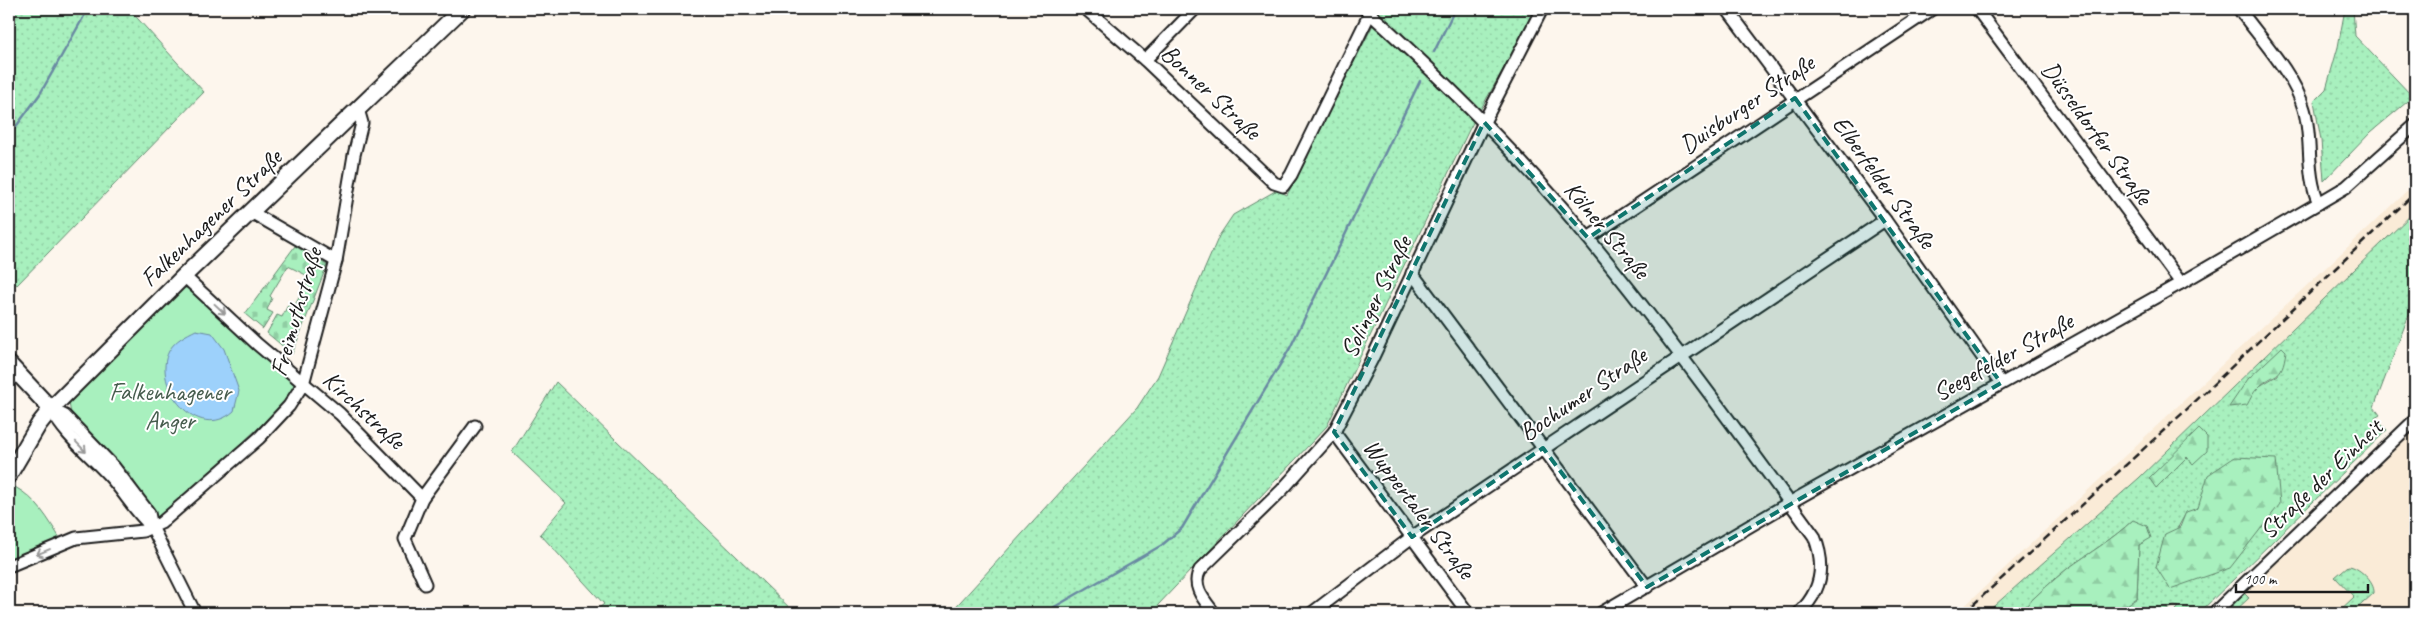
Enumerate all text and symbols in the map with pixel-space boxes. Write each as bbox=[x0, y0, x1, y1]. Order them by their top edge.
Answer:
street label: Bonner Straße bbox=[1154, 37, 1269, 148]
street label: Duisburger Straße bbox=[1674, 46, 1822, 161]
street label: Düsseldorfer Straße bbox=[2034, 55, 2161, 213]
street label: Elberfelder Straße bbox=[1825, 109, 1944, 256]
street label: Falkenhagener Straße bbox=[133, 141, 290, 294]
street label: Kölner Straße bbox=[1557, 175, 1658, 287]
street label: Solinger Straße bbox=[1333, 229, 1420, 363]
street label: Freimuthstraße bbox=[262, 242, 330, 380]
one-way arrow bbox=[214, 303, 227, 315]
street label: Seegefelder Straße bbox=[1927, 304, 2080, 409]
street label: Bochumer Straße bbox=[1513, 339, 1654, 448]
street label: Kirchstraße bbox=[316, 364, 413, 458]
park label: Falkenhagener Anger bbox=[109, 376, 234, 437]
street label: Straße der Einheit bbox=[2252, 410, 2392, 546]
street label: Wuppertaler Straße bbox=[1356, 433, 1483, 587]
one-way arrow bbox=[75, 441, 87, 453]
one-way arrow bbox=[35, 548, 51, 557]
scale bar bbox=[2236, 562, 2369, 594]
text: 100 m bbox=[2244, 570, 2278, 589]

